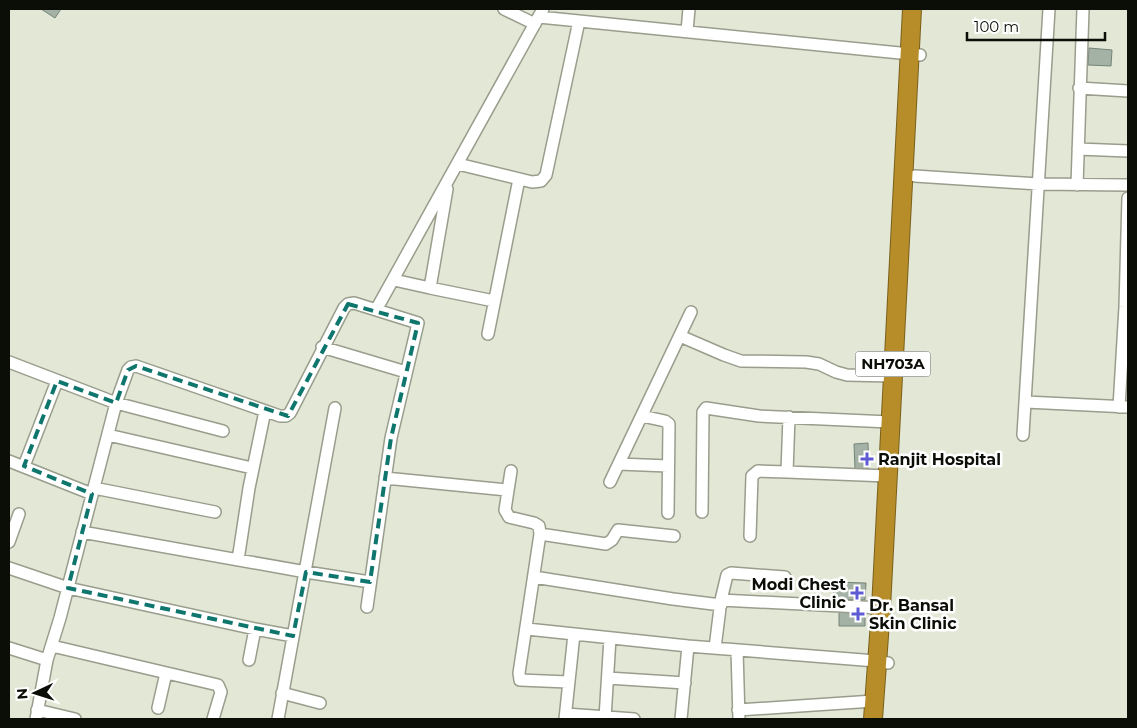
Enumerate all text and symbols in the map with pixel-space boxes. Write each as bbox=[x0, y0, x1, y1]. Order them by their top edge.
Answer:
scale bar bbox=[967, 10, 1104, 42]
text: 100 m bbox=[974, 17, 1019, 36]
road number: NH703A bbox=[856, 352, 930, 376]
place label: Ranjit Hospital bbox=[878, 450, 1001, 469]
marker: Ranjit Hospital bbox=[860, 452, 874, 466]
place label: Modi Chest Clinic bbox=[752, 575, 847, 612]
marker: Modi Chest Clinic bbox=[850, 586, 864, 600]
place label: Dr. Bansal Skin Clinic bbox=[869, 596, 957, 633]
marker: Dr. Bansal Skin Clinic bbox=[851, 607, 865, 621]
north arrow bbox=[10, 668, 60, 718]
text: N bbox=[13, 688, 31, 700]

